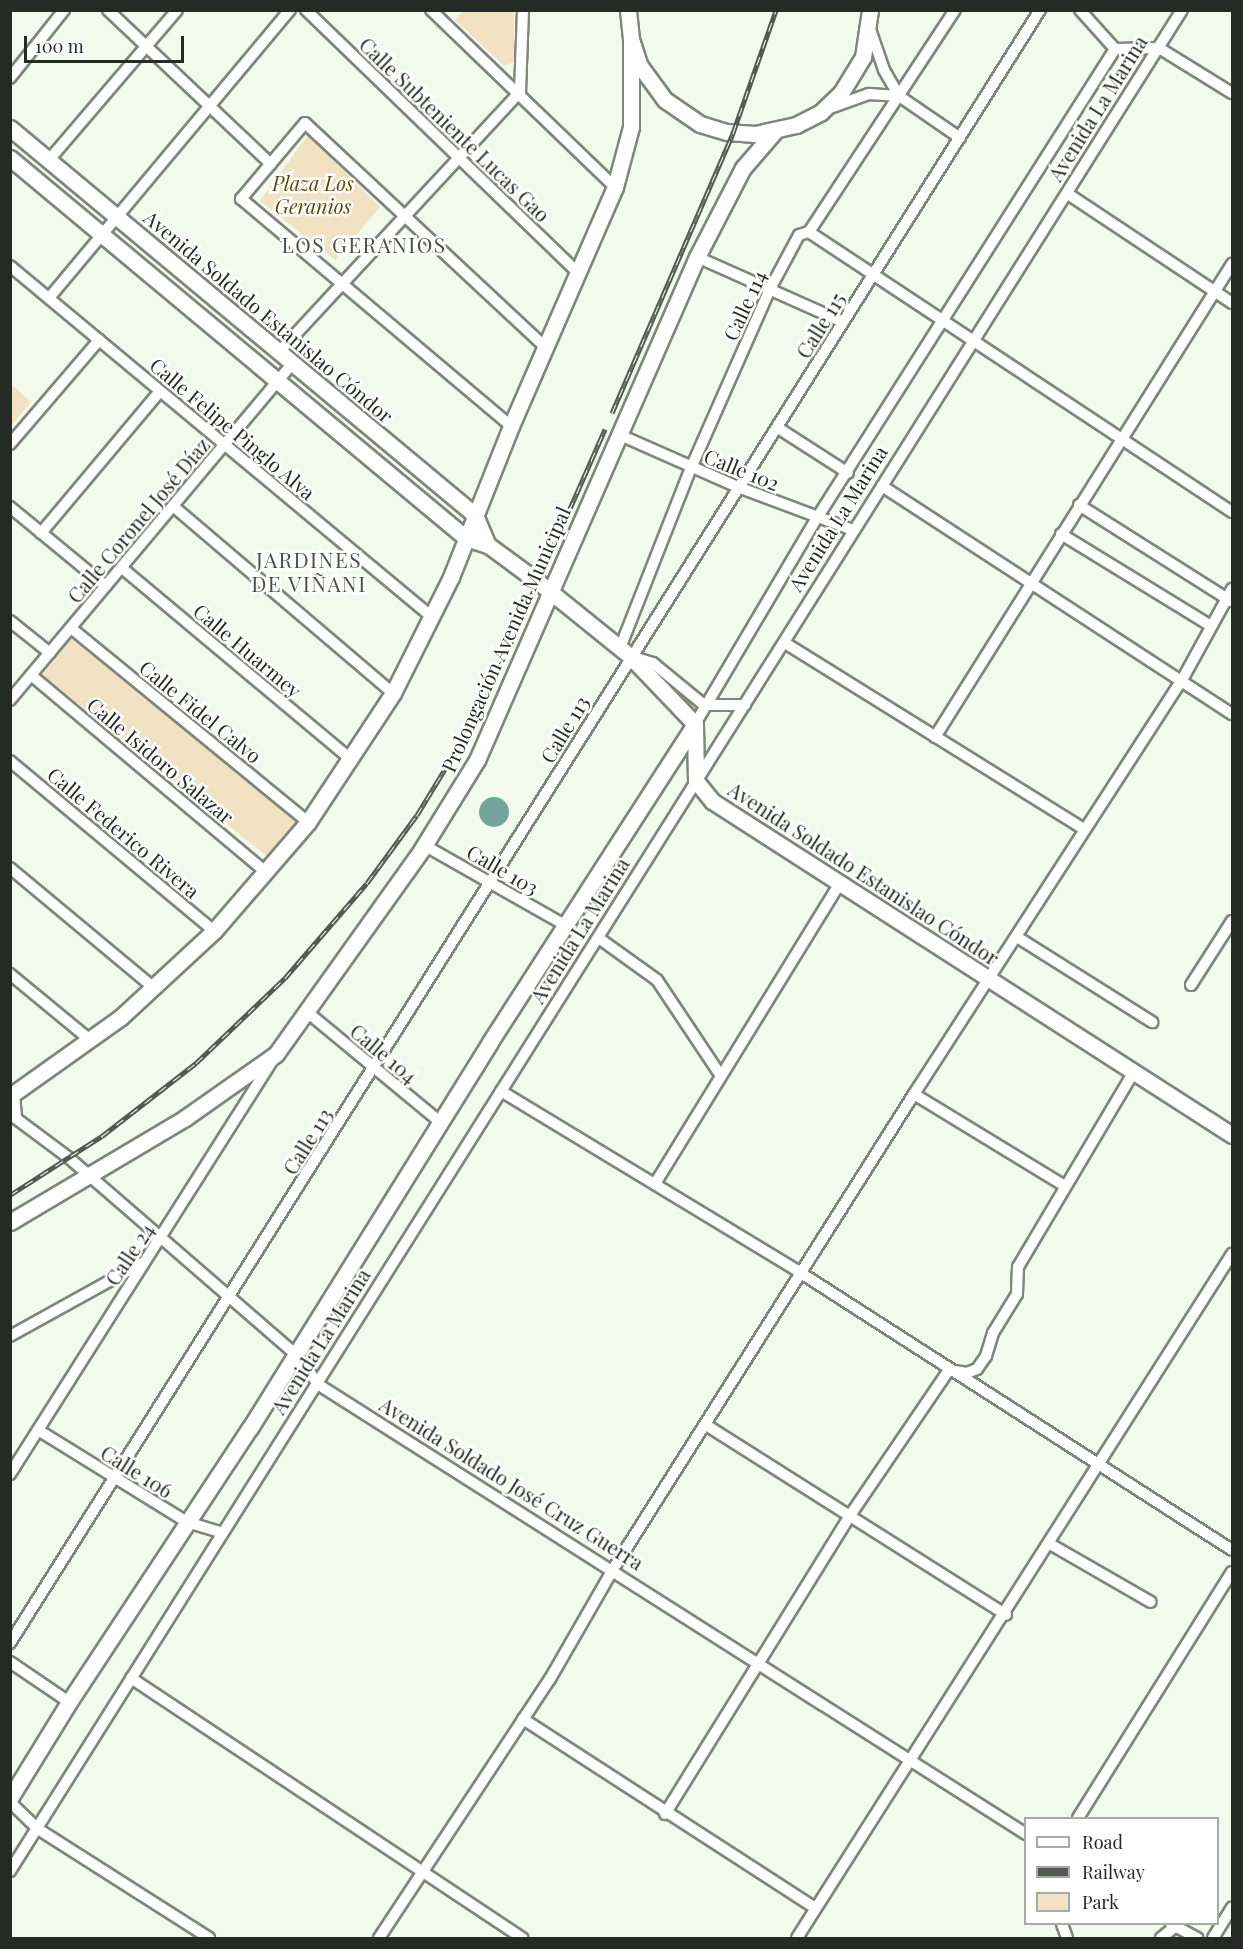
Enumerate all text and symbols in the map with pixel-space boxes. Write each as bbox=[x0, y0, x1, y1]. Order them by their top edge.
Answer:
scale bar bbox=[27, 24, 188, 62]
street label: Avenida La Marina bbox=[1042, 31, 1152, 185]
street label: Calle Subteniente Lucas Gao bbox=[355, 32, 555, 226]
text: 100 m bbox=[35, 34, 84, 58]
park label: Plaza Los Geranios bbox=[272, 171, 354, 218]
street label: Avenida Soldado Estanislao Cóndor bbox=[140, 205, 398, 427]
district label: LOS GERANIOS bbox=[281, 231, 447, 257]
street label: Calle 114 bbox=[717, 266, 771, 344]
street label: Calle 115 bbox=[791, 288, 849, 362]
street label: Calle Felipe Pinglo Alva bbox=[145, 352, 321, 504]
street label: Calle Coronel José Díaz bbox=[62, 433, 214, 607]
street label: Avenida La Marina bbox=[782, 441, 892, 595]
street label: Calle 102 bbox=[701, 443, 783, 495]
street label: Prolongación Avenida Municipal bbox=[435, 502, 575, 776]
district label: JARDINES DE VIÑANI bbox=[251, 546, 367, 596]
street label: Calle Huarmey bbox=[189, 598, 307, 702]
street label: Calle Fidel Calvo bbox=[135, 655, 267, 767]
street label: Calle 113 bbox=[535, 691, 593, 767]
street label: Calle Isidoro Salazar bbox=[83, 692, 239, 828]
street label: Calle Federico Rivera bbox=[43, 762, 205, 902]
street label: Avenida Soldado Estanislao Cóndor bbox=[724, 776, 1004, 970]
street label: Calle 103 bbox=[463, 839, 543, 899]
street label: Avenida La Marina bbox=[524, 853, 634, 1007]
street label: Calle 104 bbox=[346, 1018, 422, 1088]
street label: Calle 113 bbox=[277, 1103, 337, 1179]
street label: Calle 24 bbox=[100, 1218, 158, 1290]
street label: Avenida La Marina bbox=[265, 1264, 375, 1418]
street label: Avenida Soldado José Cruz Guerra bbox=[376, 1392, 648, 1574]
street label: Calle 106 bbox=[97, 1440, 177, 1502]
legend bbox=[1024, 1817, 1219, 1925]
text: Road bbox=[1082, 1830, 1123, 1854]
text: Railway bbox=[1082, 1860, 1145, 1884]
text: Park bbox=[1082, 1890, 1119, 1914]

